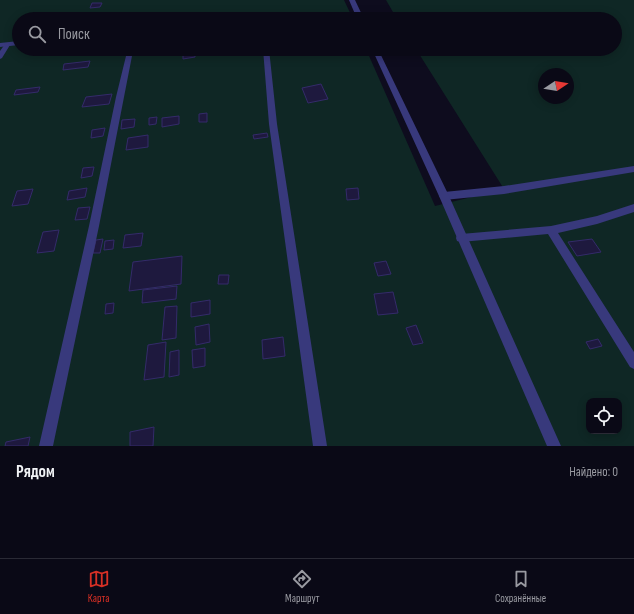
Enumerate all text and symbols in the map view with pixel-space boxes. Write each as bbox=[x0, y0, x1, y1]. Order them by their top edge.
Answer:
search box bbox=[12, 12, 622, 56]
icon: search bbox=[26, 23, 48, 45]
text: Поиск bbox=[58, 25, 90, 44]
north arrow bbox=[538, 68, 574, 104]
map controls bbox=[586, 398, 622, 434]
button: locate bbox=[586, 398, 622, 434]
text: Рядом bbox=[16, 462, 55, 482]
text: Найдено: 0 bbox=[569, 464, 618, 480]
tab: Карта bbox=[88, 568, 110, 605]
tab: Маршрут bbox=[285, 568, 320, 605]
tab: Сохранённые bbox=[495, 568, 546, 605]

